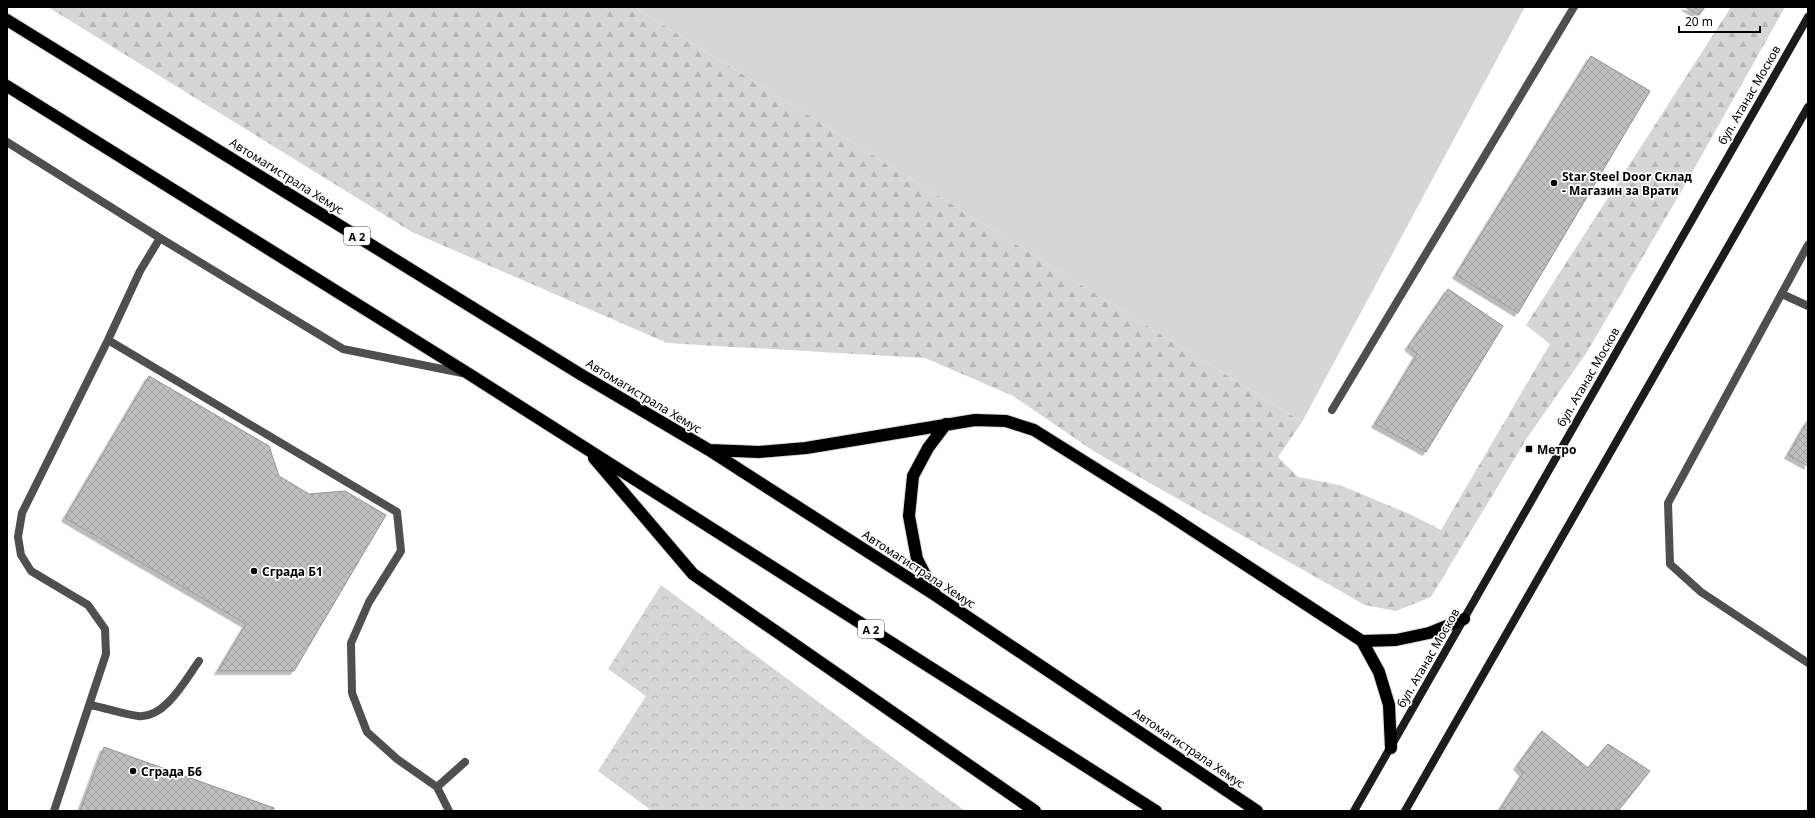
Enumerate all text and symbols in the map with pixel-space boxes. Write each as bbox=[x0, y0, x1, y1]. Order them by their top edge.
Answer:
scale bar bbox=[1679, 8, 1760, 34]
text: 20 m bbox=[1685, 13, 1713, 30]
street label: бул. Атанас Москов bbox=[1714, 42, 1785, 148]
street label: Автомагистрала Хемус bbox=[226, 134, 348, 218]
place label: Star Steel Door Склад - Магазин за Врати bbox=[1562, 168, 1692, 199]
marker: Star Steel Door Склад - Магазин за Врати bbox=[1549, 178, 1559, 188]
road number: A 2 bbox=[344, 227, 370, 245]
street label: бул. Атанас Москов bbox=[1553, 324, 1624, 430]
street label: Автомагистрала Хемус bbox=[583, 355, 705, 437]
place label: Метро bbox=[1537, 441, 1576, 458]
marker: Метро bbox=[1524, 444, 1534, 454]
street label: Автомагистрала Хемус bbox=[859, 526, 979, 612]
place label: Сграда Б1 bbox=[262, 563, 323, 580]
marker: Сграда Б1 bbox=[249, 566, 259, 576]
street label: бул. Атанас Москов bbox=[1393, 605, 1464, 711]
road number: A 2 bbox=[858, 620, 884, 638]
street label: Автомагистрала Хемус bbox=[1129, 704, 1249, 792]
place label: Сграда Б6 bbox=[141, 763, 202, 780]
marker: Сграда Б6 bbox=[128, 766, 138, 776]

